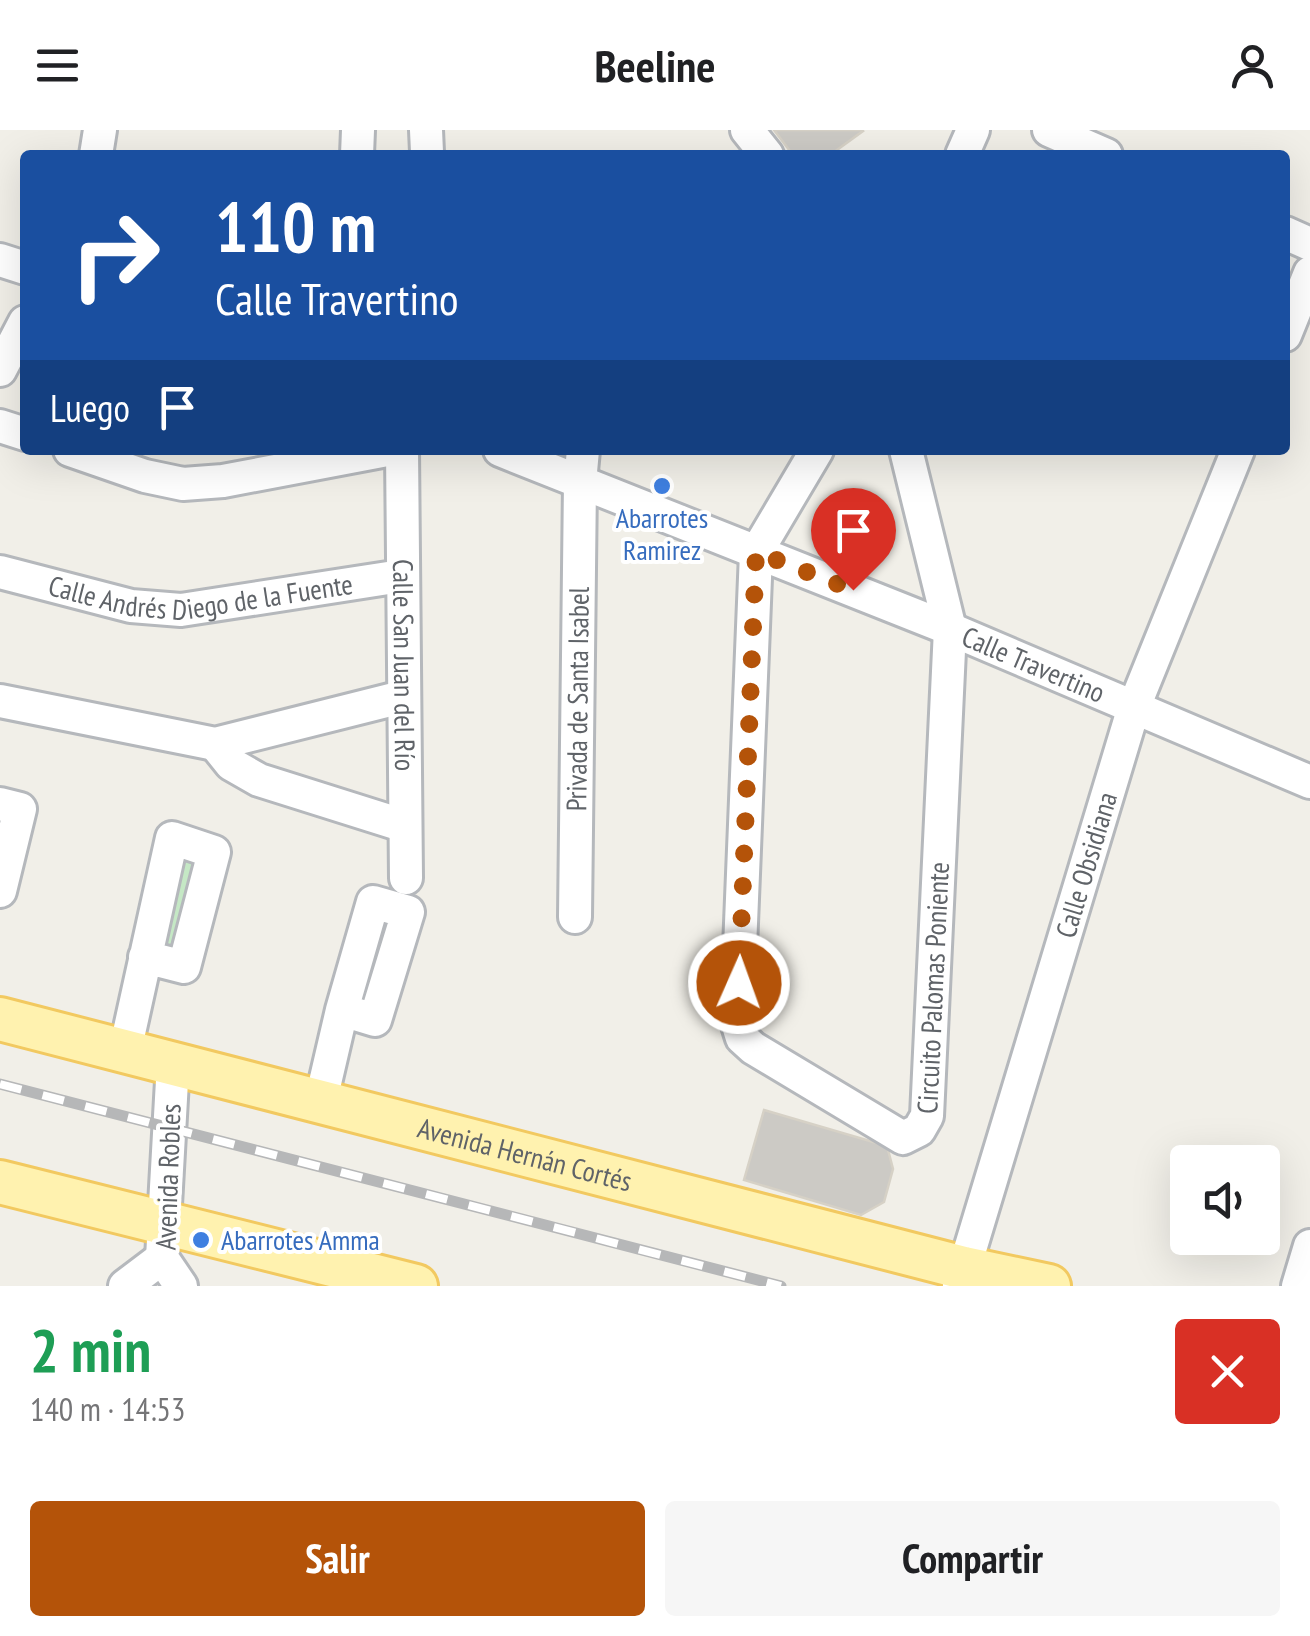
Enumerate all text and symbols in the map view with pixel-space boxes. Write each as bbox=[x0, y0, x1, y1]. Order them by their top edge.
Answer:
text: Beeline bbox=[594, 36, 716, 94]
icon: menu bbox=[30, 38, 85, 93]
icon: person bbox=[1225, 38, 1280, 93]
text: 110 m bbox=[215, 181, 376, 271]
icon: right bbox=[50, 190, 180, 320]
text: Calle Travertino bbox=[215, 269, 458, 327]
icon: arrive bbox=[150, 380, 205, 435]
text: Luego bbox=[50, 383, 130, 432]
marker: Abarrotes Ramirez bbox=[651, 475, 673, 497]
pin bbox=[811, 488, 896, 591]
place label: Abarrotes Ramirez bbox=[616, 499, 708, 568]
icon: arrive bbox=[826, 503, 881, 558]
street label: Calle San Juan del Río bbox=[385, 559, 424, 771]
street label: Calle Andrés Diego de la Fuente bbox=[45, 565, 355, 628]
street label: Privada de Santa Isabel bbox=[557, 586, 597, 811]
street label: Calle Travertino bbox=[957, 617, 1111, 711]
street label: Calle Obsidiana bbox=[1046, 787, 1125, 942]
street label: Circuito Palomas Poniente bbox=[908, 861, 957, 1115]
position arrow bbox=[687, 931, 791, 1035]
street label: Avenida Robles bbox=[146, 1103, 189, 1251]
street label: Avenida Hernán Cortés bbox=[414, 1109, 636, 1199]
map controls bbox=[1170, 1145, 1280, 1255]
button: sound bbox=[1170, 1145, 1280, 1255]
place label: Abarrotes Amma bbox=[221, 1221, 380, 1258]
marker: Abarrotes Amma bbox=[190, 1229, 212, 1251]
text: 2 min bbox=[30, 1311, 151, 1389]
button: close bbox=[1175, 1319, 1280, 1424]
text: 140 m · 14:53 bbox=[30, 1388, 185, 1430]
button: Salir bbox=[30, 1501, 645, 1616]
button: Compartir bbox=[665, 1501, 1280, 1616]

